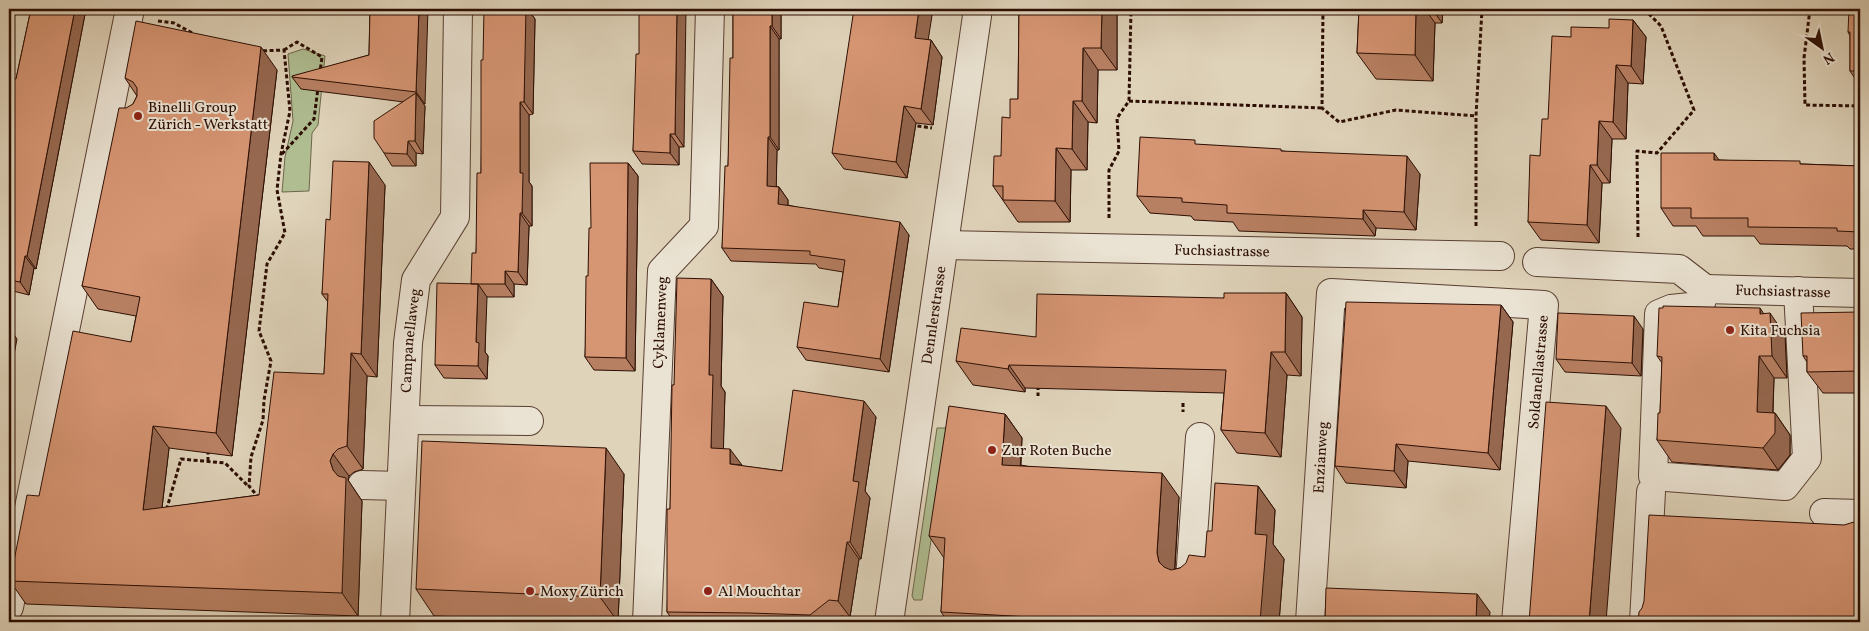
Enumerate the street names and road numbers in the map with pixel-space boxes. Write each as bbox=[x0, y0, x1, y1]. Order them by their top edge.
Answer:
street label: Fuchsiastrasse bbox=[1174, 241, 1270, 263]
street label: Dennlerstrasse bbox=[917, 265, 953, 366]
street label: Cyklamenweg bbox=[649, 275, 674, 369]
street label: Fuchsiastrasse bbox=[1735, 281, 1831, 304]
street label: Campanellaweg bbox=[397, 287, 427, 393]
street label: Soldanellastrasse bbox=[1524, 314, 1555, 430]
street label: Enzianweg bbox=[1309, 420, 1335, 494]

